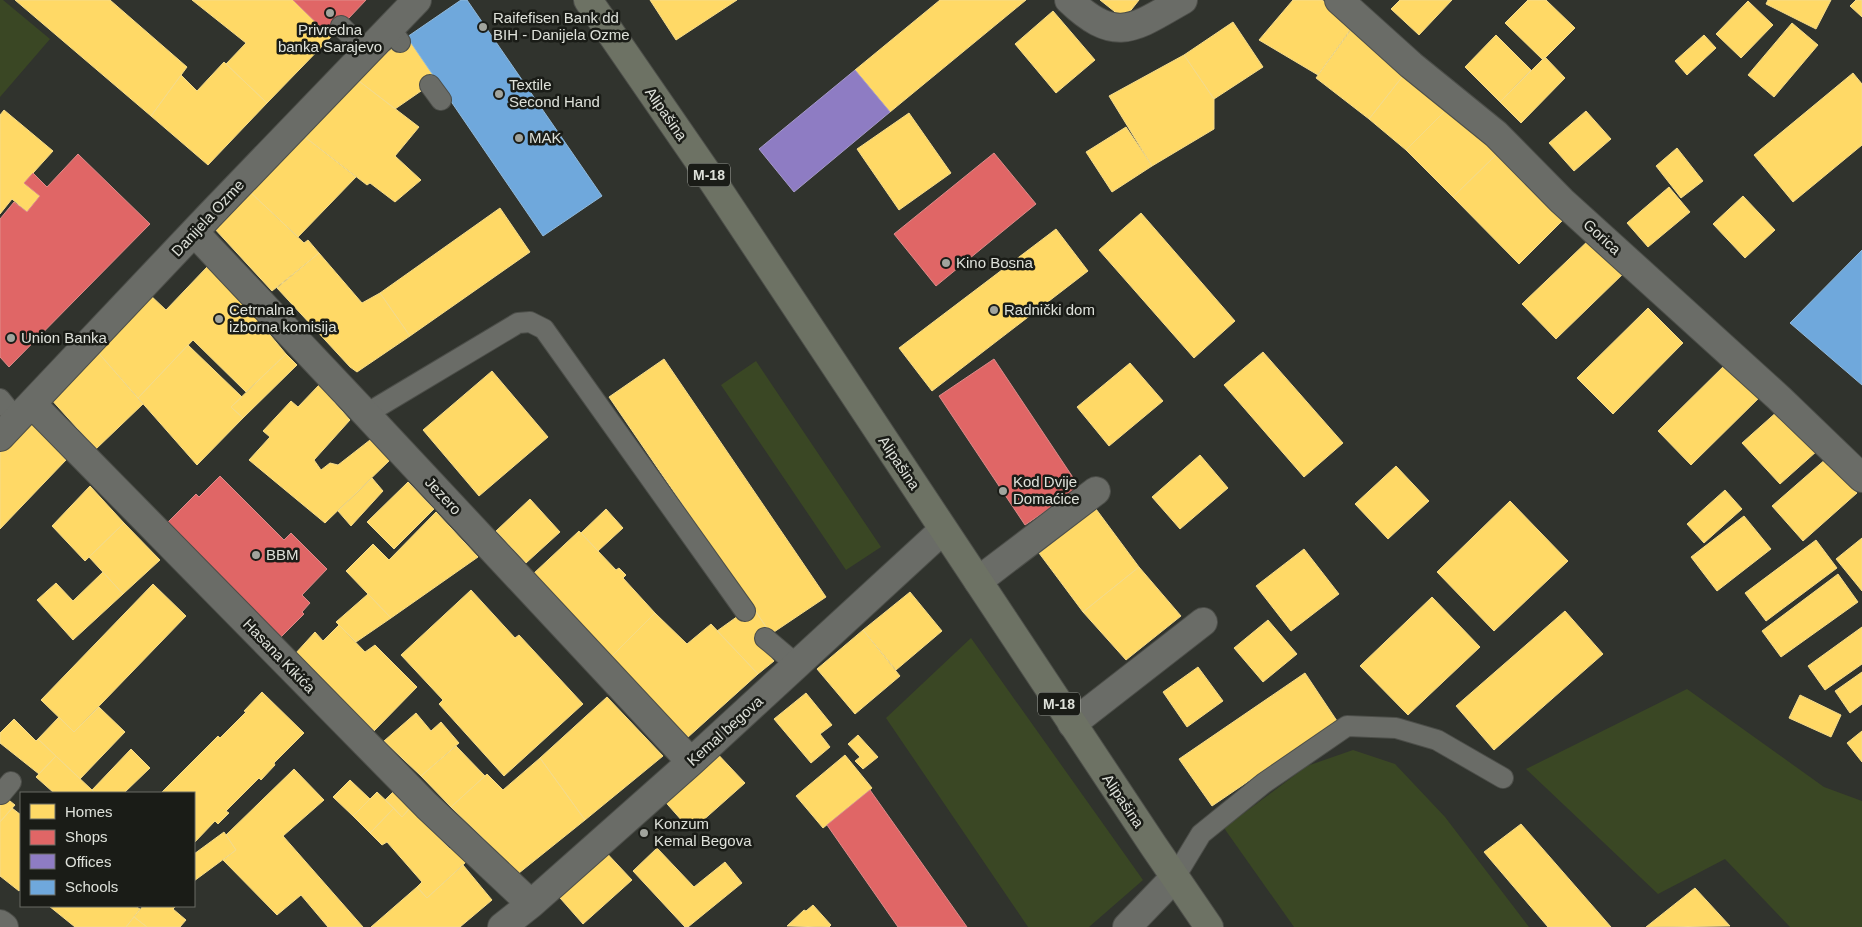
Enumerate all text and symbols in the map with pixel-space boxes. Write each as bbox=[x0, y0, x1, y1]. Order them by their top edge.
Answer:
marker: Privredna banka Sarajevo bbox=[324, 7, 336, 19]
place label: Raifefisen Bank dd BIH - Danijela Ozme bbox=[493, 9, 630, 43]
place label: Privredna banka Sarajevo bbox=[278, 21, 382, 55]
marker: Raifefisen Bank dd BIH - Danijela Ozme bbox=[477, 21, 489, 33]
place label: Textile Second Hand bbox=[509, 76, 600, 110]
street label: Alipašina bbox=[642, 84, 691, 144]
marker: Textile Second Hand bbox=[493, 88, 505, 100]
place label: MAK bbox=[529, 129, 562, 146]
marker: MAK bbox=[513, 132, 525, 144]
road number: M-18 bbox=[688, 164, 730, 186]
street label: Danijela Ozme bbox=[168, 176, 247, 259]
street label: Gorica bbox=[1580, 216, 1625, 258]
place label: Kino Bosna bbox=[956, 254, 1033, 271]
marker: Kino Bosna bbox=[940, 257, 952, 269]
place label: Cetrnalna izborna komisija bbox=[229, 301, 337, 335]
place label: Radnički dom bbox=[1004, 301, 1095, 318]
marker: Radnički dom bbox=[988, 304, 1000, 316]
marker: Cetrnalna izborna komisija bbox=[213, 313, 225, 325]
place label: Union Banka bbox=[21, 329, 108, 346]
marker: Union Banka bbox=[5, 332, 17, 344]
street label: Alipašina bbox=[875, 433, 924, 493]
street label: Jezero bbox=[422, 473, 465, 518]
place label: Kod Dvije Domaćice bbox=[1013, 473, 1080, 507]
marker: Kod Dvije Domaćice bbox=[997, 485, 1009, 497]
place label: BBM bbox=[266, 546, 299, 563]
marker: BBM bbox=[250, 549, 262, 561]
street label: Hasana Kikića bbox=[240, 615, 319, 697]
street label: Kemal begova bbox=[683, 692, 766, 769]
road number: M-18 bbox=[1038, 692, 1080, 716]
street label: Alipašina bbox=[1099, 771, 1148, 831]
legend bbox=[20, 792, 195, 907]
text: Homes bbox=[65, 803, 113, 820]
place label: Konzum Kemal Begova bbox=[654, 815, 752, 849]
marker: Konzum Kemal Begova bbox=[638, 827, 650, 839]
text: Shops bbox=[65, 828, 108, 845]
text: Offices bbox=[65, 853, 111, 870]
text: Schools bbox=[65, 878, 118, 895]

